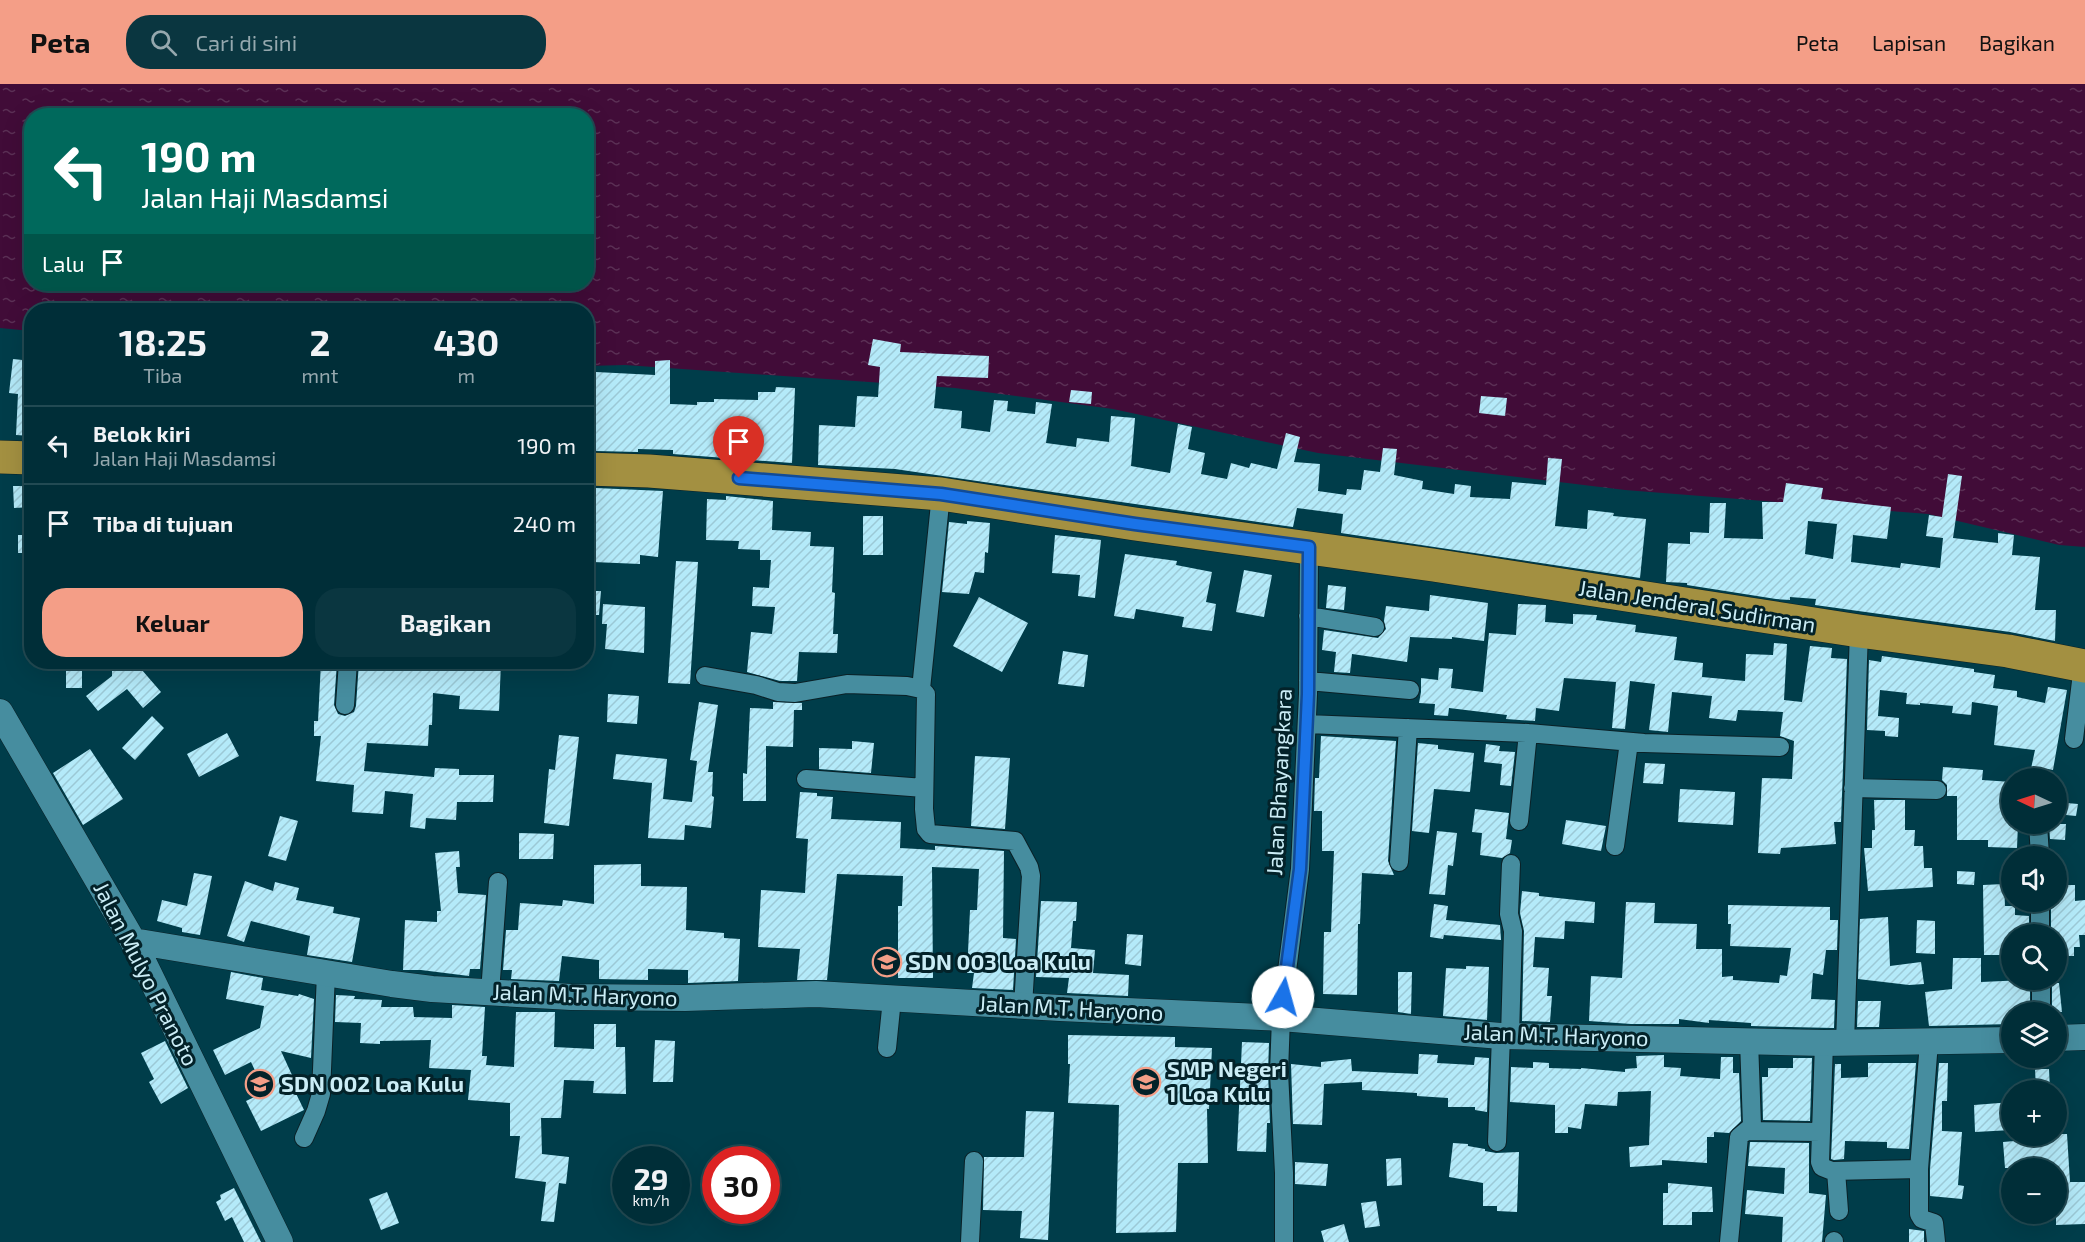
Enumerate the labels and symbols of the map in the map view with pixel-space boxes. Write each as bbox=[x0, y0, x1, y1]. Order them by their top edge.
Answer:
pin bbox=[713, 416, 764, 478]
street label: Jalan Jenderal Sudirman bbox=[1577, 573, 1818, 637]
street label: Jalan Bhayangkara bbox=[1260, 688, 1296, 876]
north arrow bbox=[2001, 768, 2067, 834]
street label: Jalan Mulyo Pranoto bbox=[89, 877, 204, 1070]
school or university icon: SDN 003 Loa Kulu bbox=[871, 946, 903, 978]
place label: SDN 003 Loa Kulu bbox=[908, 948, 1091, 974]
position arrow bbox=[1251, 965, 1315, 1029]
street label: Jalan M.T. Haryono bbox=[492, 978, 678, 1010]
street label: Jalan M.T. Haryono bbox=[978, 989, 1164, 1025]
street label: Jalan M.T. Haryono bbox=[1463, 1018, 1649, 1050]
place label: SMP Negeri 1 Loa Kulu bbox=[1167, 1055, 1287, 1106]
school or university icon: SMP Negeri 1 Loa Kulu bbox=[1130, 1066, 1162, 1098]
school or university icon: SDN 002 Loa Kulu bbox=[244, 1068, 276, 1100]
place label: SDN 002 Loa Kulu bbox=[281, 1070, 464, 1096]
speed limit sign: 30 bbox=[702, 1146, 780, 1224]

